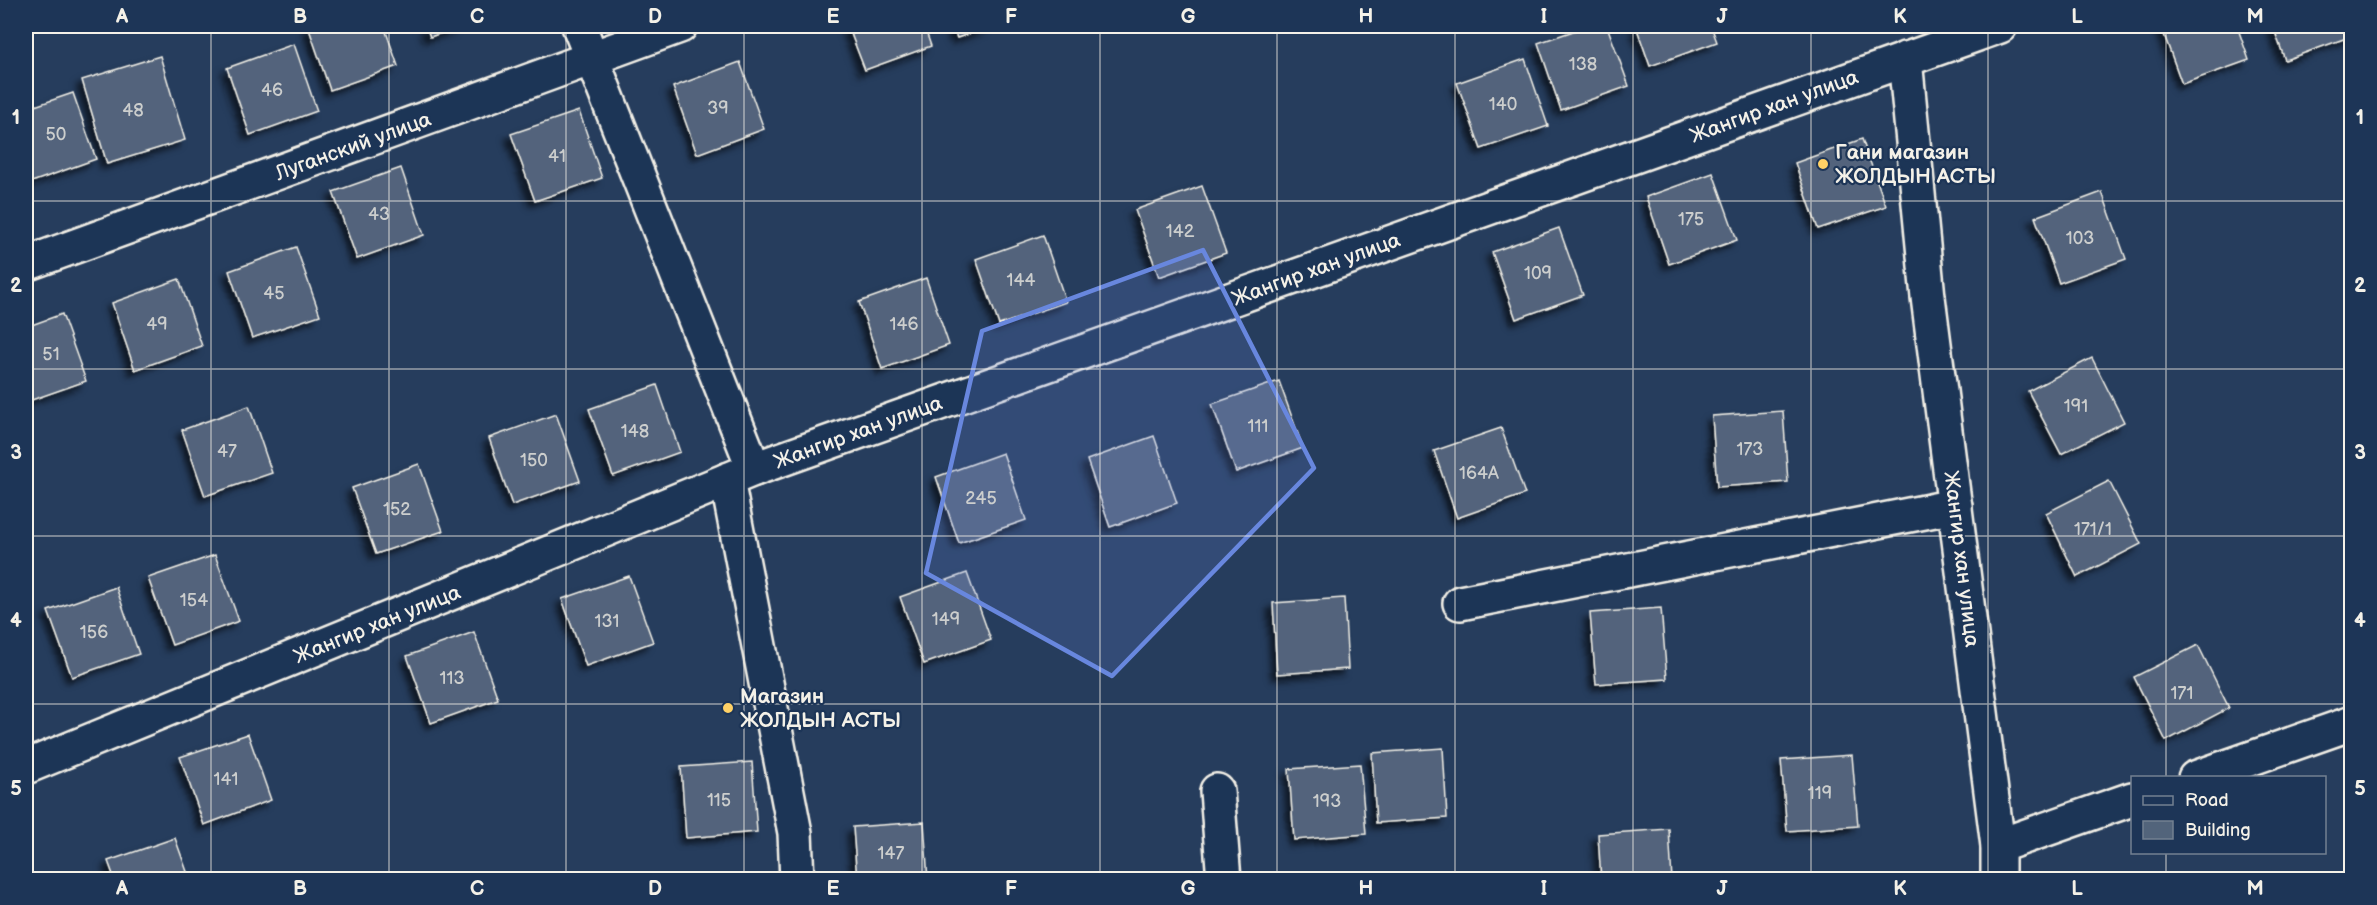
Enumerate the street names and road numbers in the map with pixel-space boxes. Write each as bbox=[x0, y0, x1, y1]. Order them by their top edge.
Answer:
street label: Жангир хан улица bbox=[1686, 64, 1862, 149]
street label: Луганский улица bbox=[271, 106, 435, 187]
street label: Жангир хан улица bbox=[1228, 227, 1404, 312]
street label: Жангир хан улица bbox=[770, 390, 946, 475]
street label: Жангир хан улица bbox=[1938, 469, 1985, 649]
street label: Жангир хан улица bbox=[290, 579, 465, 669]

